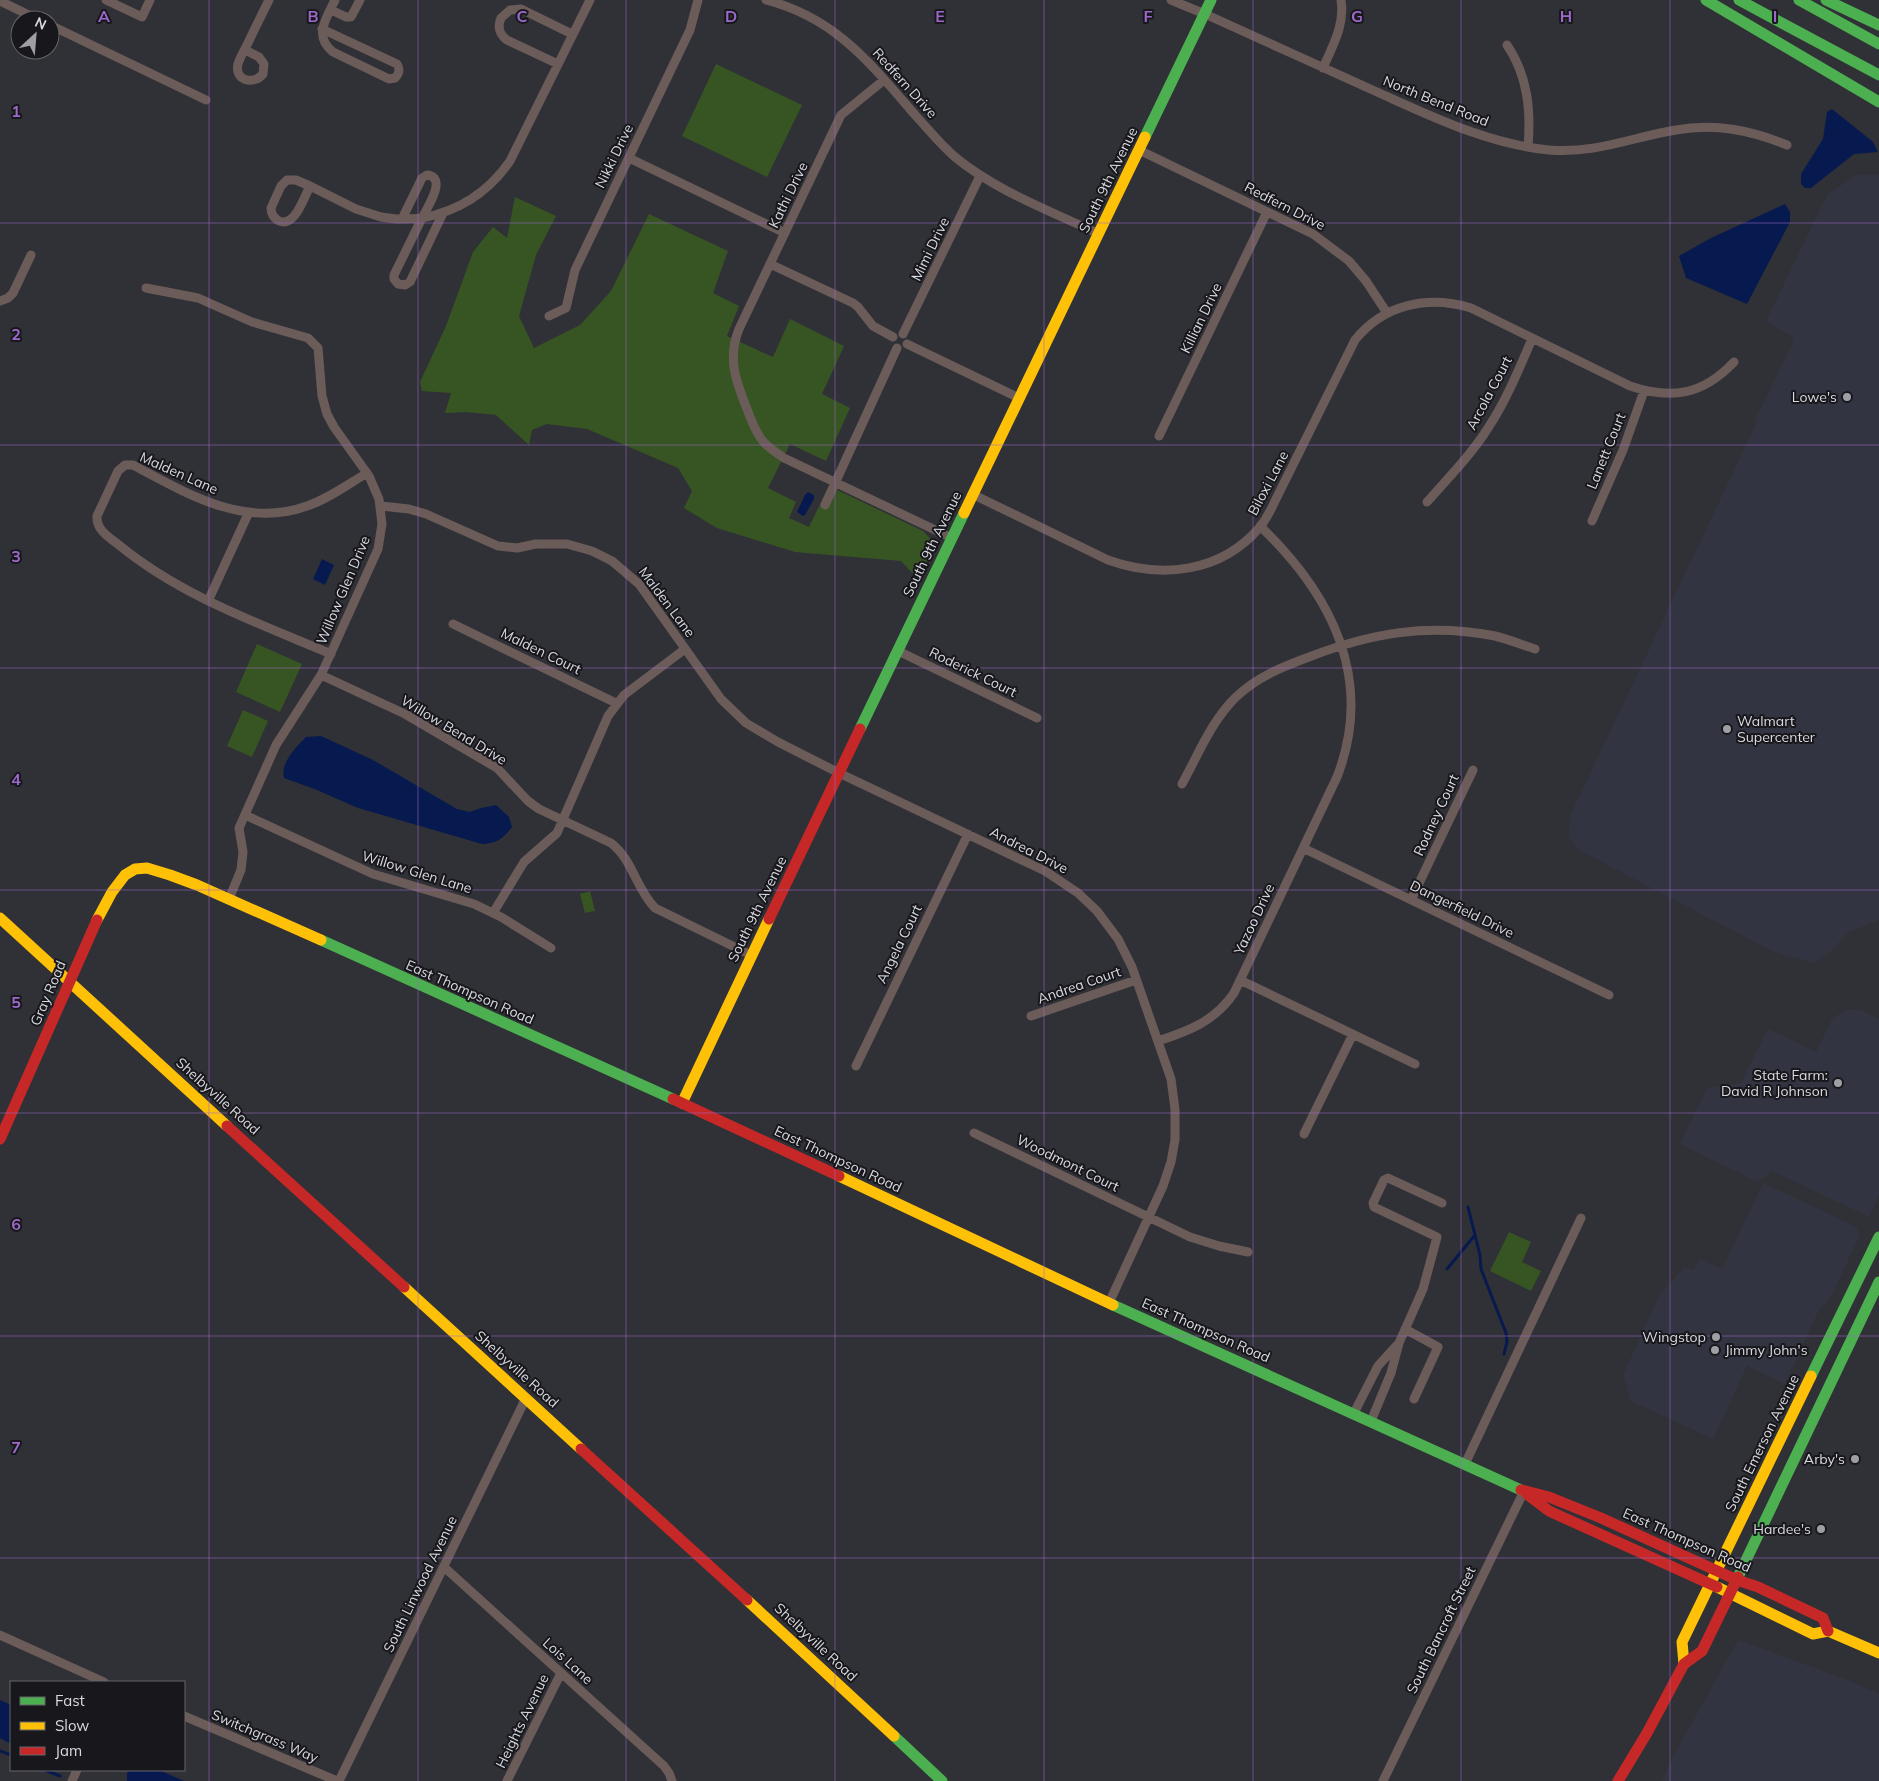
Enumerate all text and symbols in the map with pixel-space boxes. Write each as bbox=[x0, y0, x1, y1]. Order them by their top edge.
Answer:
text: A bbox=[98, 6, 110, 26]
text: B bbox=[307, 6, 319, 26]
text: C bbox=[517, 6, 528, 26]
text: D bbox=[725, 6, 737, 26]
text: E bbox=[935, 6, 945, 26]
text: F bbox=[1143, 6, 1153, 26]
text: G bbox=[1351, 6, 1363, 26]
text: H bbox=[1560, 6, 1572, 26]
text: I bbox=[1773, 6, 1777, 26]
north arrow bbox=[10, 10, 60, 60]
text: N bbox=[32, 13, 49, 34]
street label: Redfern Drive bbox=[869, 44, 941, 122]
street label: North Bend Road bbox=[1381, 72, 1491, 130]
text: 1 bbox=[11, 101, 21, 121]
street label: Nikki Drive bbox=[591, 121, 637, 191]
street label: South 9th Avenue bbox=[1075, 124, 1141, 236]
street label: Kathi Drive bbox=[764, 159, 812, 231]
street label: Redfern Drive bbox=[1242, 178, 1328, 234]
street label: Mimi Drive bbox=[907, 214, 953, 284]
street label: Killian Drive bbox=[1176, 280, 1226, 356]
text: 2 bbox=[11, 324, 21, 344]
street label: Arcola Court bbox=[1462, 353, 1516, 433]
place label: Lowe's bbox=[1792, 388, 1837, 406]
marker: Lowe's bbox=[1841, 391, 1853, 403]
street label: Lanett Court bbox=[1583, 410, 1629, 492]
street label: Malden Lane bbox=[137, 448, 221, 498]
street label: Biloxi Lane bbox=[1244, 448, 1292, 518]
street label: South 9th Avenue bbox=[899, 488, 965, 600]
street label: Willow Glen Drive bbox=[312, 533, 374, 647]
text: 3 bbox=[11, 546, 21, 566]
street label: Malden Lane bbox=[635, 563, 699, 641]
street label: Malden Court bbox=[498, 624, 584, 678]
street label: Roderick Court bbox=[926, 643, 1020, 701]
street label: Willow Bend Drive bbox=[398, 691, 510, 769]
place label: Walmart Supercenter bbox=[1737, 712, 1816, 746]
marker: Walmart Supercenter bbox=[1721, 723, 1733, 735]
text: 4 bbox=[11, 769, 21, 789]
street label: Rodney Court bbox=[1409, 771, 1463, 859]
street label: Andrea Drive bbox=[987, 823, 1071, 877]
street label: Willow Glen Lane bbox=[360, 847, 474, 897]
street label: South 9th Avenue bbox=[724, 853, 790, 965]
street label: Dangerfield Drive bbox=[1407, 876, 1517, 942]
street label: Yazoo Drive bbox=[1229, 881, 1278, 958]
street label: Angela Court bbox=[872, 902, 926, 986]
street label: East Thompson Road bbox=[403, 956, 537, 1028]
street label: Gray Road bbox=[26, 958, 70, 1028]
street label: Andrea Court bbox=[1035, 962, 1123, 1008]
text: 5 bbox=[11, 992, 21, 1012]
street label: Shelbyville Road bbox=[172, 1054, 264, 1138]
place label: State Farm: David R Johnson bbox=[1721, 1066, 1828, 1100]
marker: State Farm: David R Johnson bbox=[1832, 1077, 1844, 1089]
street label: East Thompson Road bbox=[771, 1122, 905, 1196]
street label: Woodmont Court bbox=[1014, 1130, 1122, 1196]
text: 6 bbox=[11, 1214, 21, 1234]
street label: East Thompson Road bbox=[1139, 1294, 1273, 1366]
street label: Shelbyville Road bbox=[471, 1327, 563, 1411]
place label: Wingstop bbox=[1642, 1328, 1706, 1346]
marker: Wingstop bbox=[1710, 1331, 1722, 1343]
place label: Jimmy John's bbox=[1725, 1341, 1808, 1359]
marker: Jimmy John's bbox=[1709, 1344, 1721, 1356]
street label: South Emerson Avenue bbox=[1721, 1372, 1803, 1514]
text: 7 bbox=[11, 1437, 21, 1457]
place label: Arby's bbox=[1804, 1450, 1845, 1468]
marker: Arby's bbox=[1849, 1453, 1861, 1465]
street label: East Thompson Road bbox=[1620, 1504, 1754, 1576]
street label: South Linwood Avenue bbox=[379, 1513, 461, 1655]
place label: Hardee's bbox=[1753, 1520, 1811, 1538]
marker: Hardee's bbox=[1815, 1523, 1827, 1535]
street label: South Bancroft Street bbox=[1402, 1563, 1480, 1697]
street label: Shelbyville Road bbox=[771, 1599, 861, 1685]
street label: Lois Lane bbox=[539, 1634, 597, 1688]
street label: Heights Avenue bbox=[491, 1671, 553, 1771]
legend bbox=[10, 1681, 185, 1771]
text: Fast bbox=[55, 1691, 85, 1710]
street label: Switchgrass Way bbox=[209, 1705, 322, 1767]
text: Slow bbox=[55, 1716, 89, 1735]
text: Jam bbox=[55, 1741, 82, 1760]

